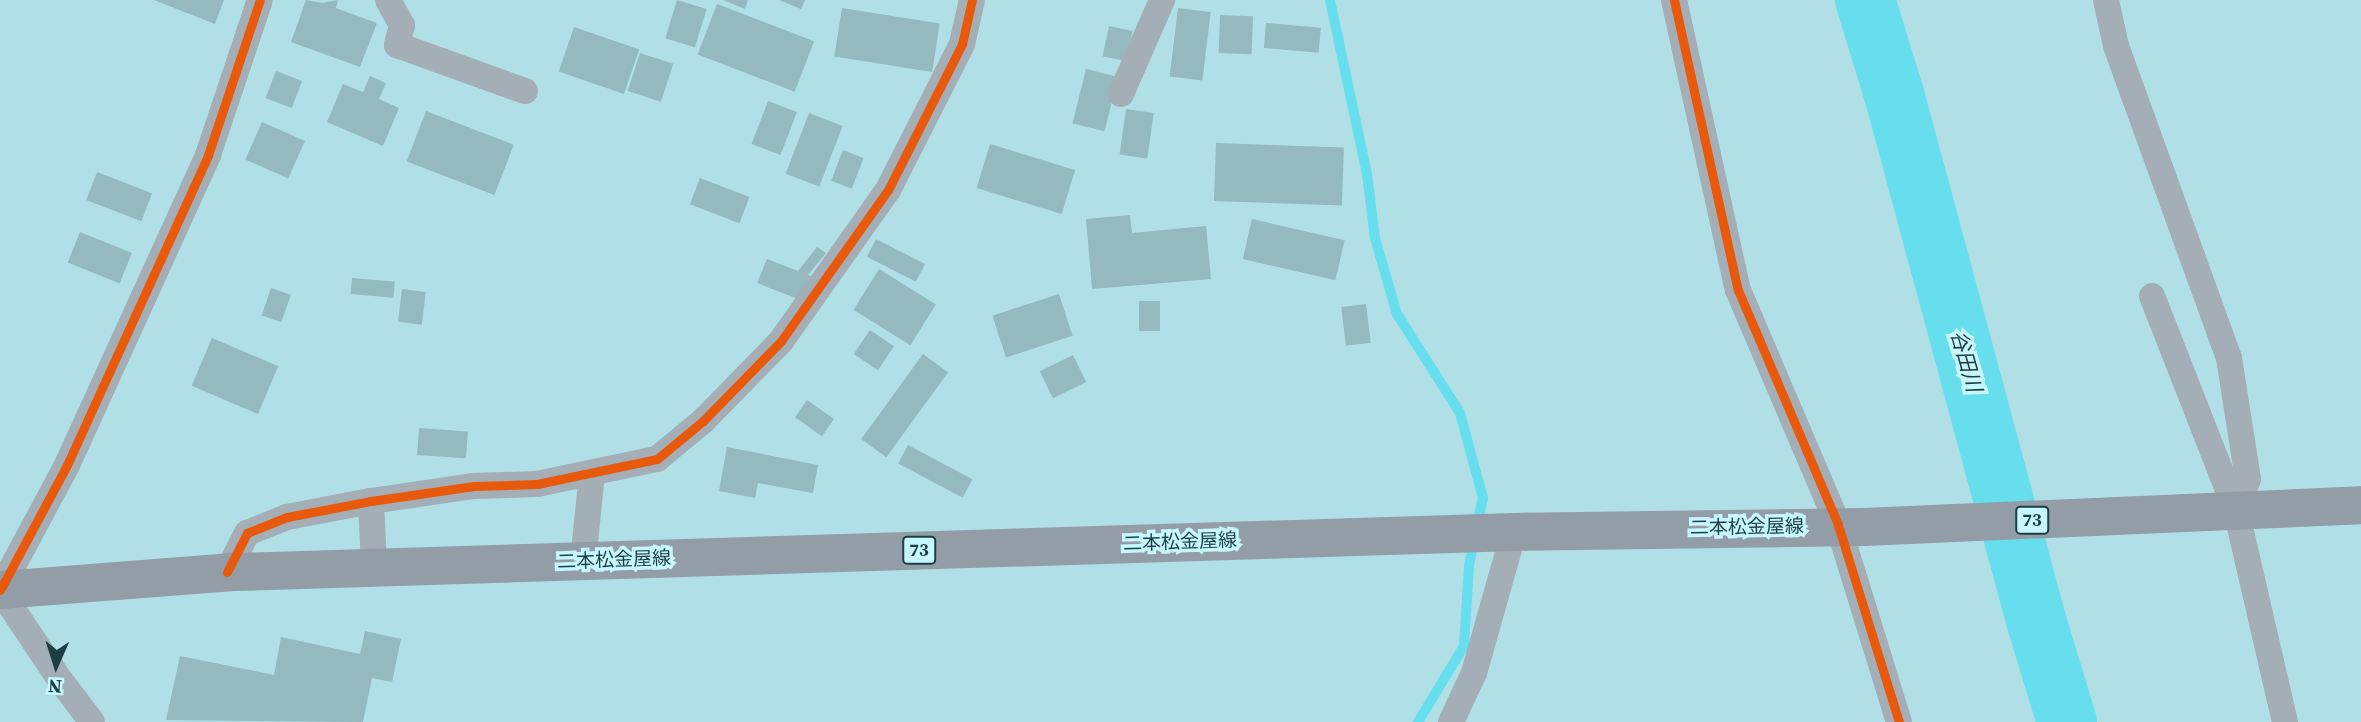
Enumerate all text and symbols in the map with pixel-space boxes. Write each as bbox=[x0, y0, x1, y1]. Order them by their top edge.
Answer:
water label: 谷田川 bbox=[1945, 327, 1987, 395]
road number: 73 bbox=[2014, 506, 2050, 534]
street label: 二本松金屋線 bbox=[1690, 515, 1804, 539]
street label: 二本松金屋線 bbox=[1123, 529, 1237, 555]
road number: 73 bbox=[902, 536, 936, 564]
street label: 二本松金屋線 bbox=[557, 547, 671, 573]
north arrow bbox=[21, 631, 91, 701]
text: N bbox=[47, 674, 62, 700]

